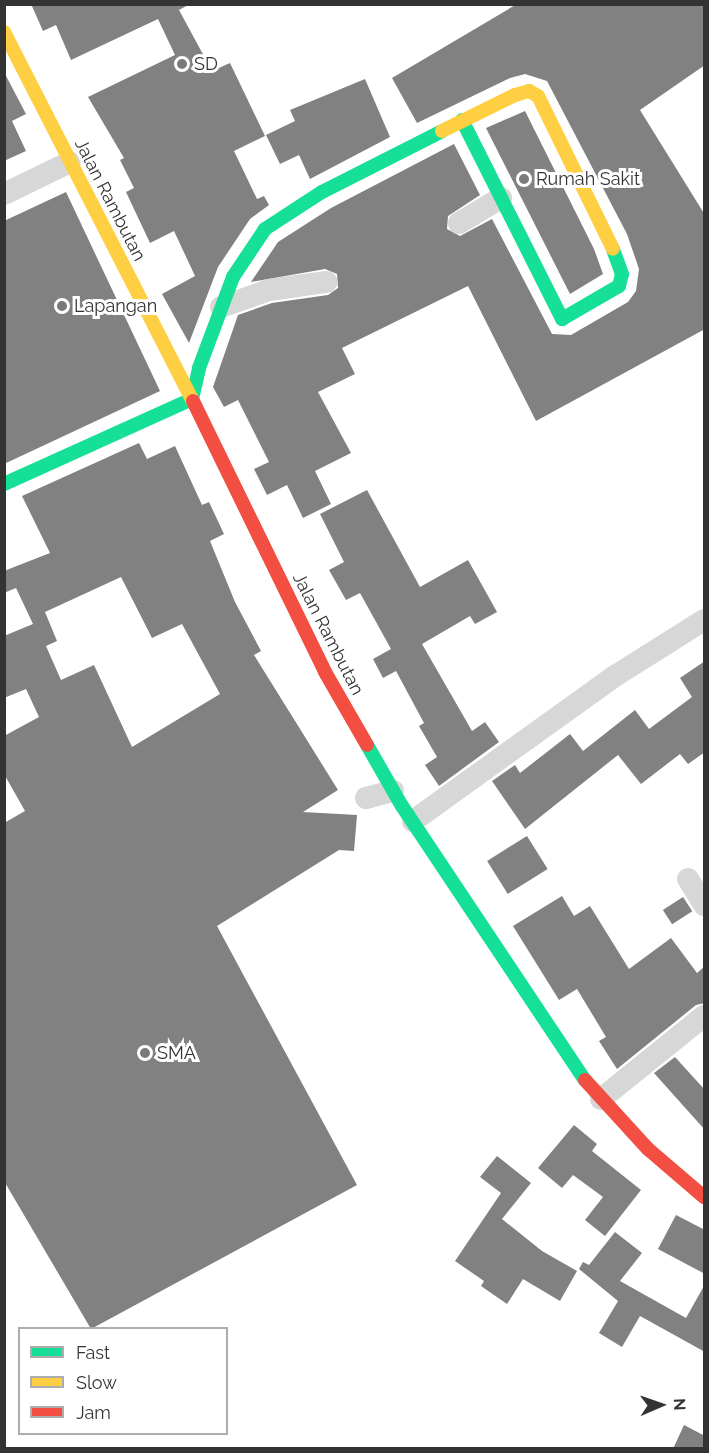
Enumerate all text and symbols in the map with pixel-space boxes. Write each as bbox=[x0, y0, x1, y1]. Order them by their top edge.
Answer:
place label: SD bbox=[194, 53, 218, 75]
marker: SD bbox=[175, 57, 189, 71]
street label: Jalan Rambutan bbox=[70, 135, 150, 265]
place label: Rumah Sakit bbox=[536, 168, 640, 190]
marker: Rumah Sakit bbox=[517, 172, 531, 186]
place label: Lapangan bbox=[74, 295, 157, 317]
marker: Lapangan bbox=[55, 299, 69, 313]
street label: Jalan Rambutan bbox=[288, 569, 368, 699]
place label: SMA bbox=[157, 1042, 196, 1064]
marker: SMA bbox=[138, 1046, 152, 1060]
legend bbox=[18, 1327, 228, 1435]
text: Fast bbox=[76, 1342, 110, 1363]
text: Slow bbox=[76, 1372, 117, 1393]
north arrow bbox=[631, 1375, 691, 1435]
text: N bbox=[670, 1398, 689, 1411]
text: Jam bbox=[76, 1402, 111, 1423]

